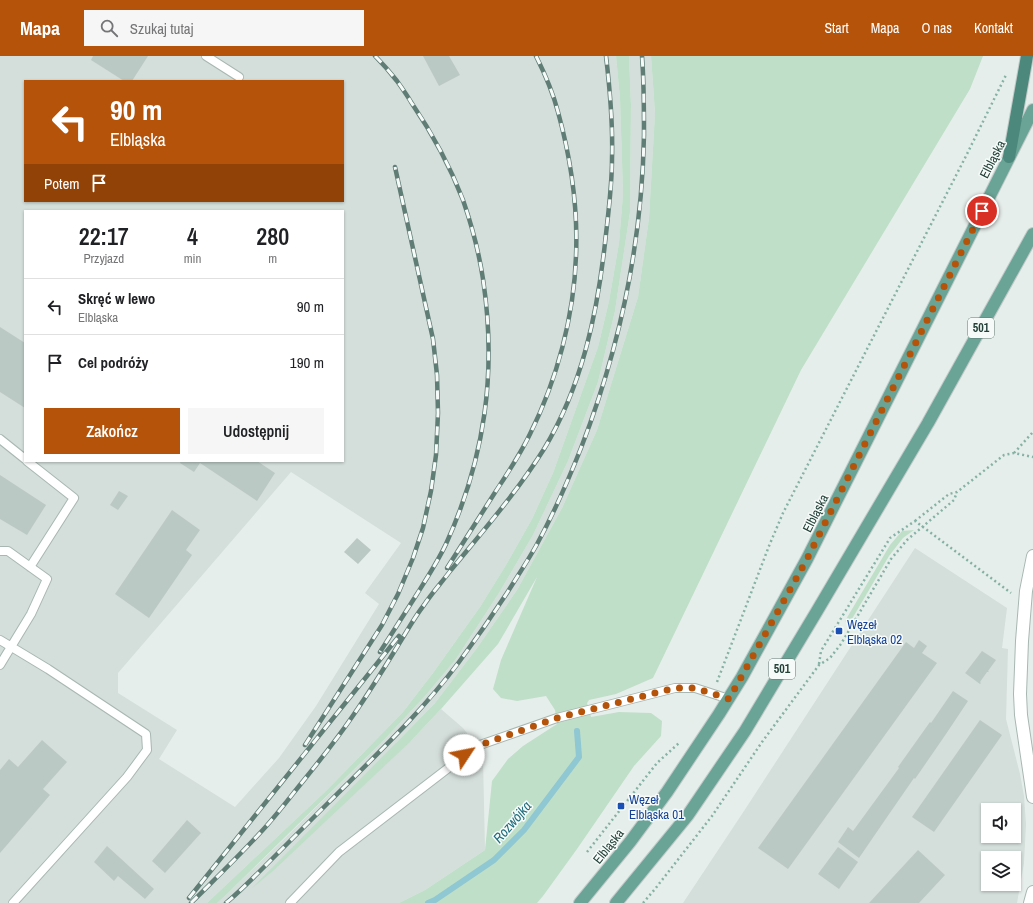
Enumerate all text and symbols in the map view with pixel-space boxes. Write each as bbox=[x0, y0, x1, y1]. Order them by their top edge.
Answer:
search box bbox=[84, 10, 364, 46]
text: Mapa bbox=[20, 15, 60, 41]
icon: search bbox=[98, 17, 120, 39]
text: Szukaj tutaj bbox=[130, 18, 193, 39]
text: Start bbox=[824, 19, 849, 37]
text: Mapa bbox=[871, 19, 899, 37]
text: O nas bbox=[921, 19, 952, 37]
text: Kontakt bbox=[974, 19, 1013, 37]
text: 90 m bbox=[110, 91, 162, 129]
icon: left bbox=[44, 96, 96, 148]
text: Elbląska bbox=[110, 127, 166, 152]
street label: Elbląska bbox=[976, 137, 1009, 181]
icon: arrive bbox=[88, 172, 110, 194]
text: Potem bbox=[44, 173, 80, 194]
pin bbox=[965, 194, 999, 228]
icon: arrive bbox=[971, 200, 993, 222]
text: 22:17 bbox=[79, 220, 129, 252]
text: 4 bbox=[187, 220, 198, 252]
text: 280 bbox=[256, 220, 289, 252]
text: Przyjazd bbox=[83, 250, 124, 267]
text: min bbox=[184, 250, 201, 267]
text: m bbox=[268, 250, 277, 267]
text: Skręć w lewo bbox=[78, 288, 155, 309]
icon: left bbox=[44, 296, 66, 318]
text: 90 m bbox=[297, 296, 324, 317]
text: Elbląska bbox=[78, 309, 118, 326]
road number: 501 bbox=[968, 318, 994, 338]
icon: arrive bbox=[44, 352, 66, 374]
text: Cel podróży bbox=[78, 352, 148, 373]
text: 190 m bbox=[290, 352, 324, 373]
button: Zakończ bbox=[44, 408, 180, 454]
button: Udostępnij bbox=[188, 408, 324, 454]
street label: Elbląska bbox=[799, 491, 832, 535]
place label: Węzeł Elbląska 02 bbox=[847, 616, 902, 648]
marker: Węzeł Elbląska 02 bbox=[834, 626, 844, 636]
road number: 501 bbox=[769, 659, 795, 679]
position arrow bbox=[443, 734, 485, 776]
place label: Węzeł Elbląska 01 bbox=[629, 791, 684, 823]
water label: Rozwójka bbox=[489, 797, 535, 847]
marker: Węzeł Elbląska 01 bbox=[616, 801, 626, 811]
map controls bbox=[981, 803, 1021, 891]
button: sound bbox=[981, 803, 1021, 843]
street label: Elbląska bbox=[589, 825, 628, 867]
button: layers bbox=[981, 851, 1021, 891]

